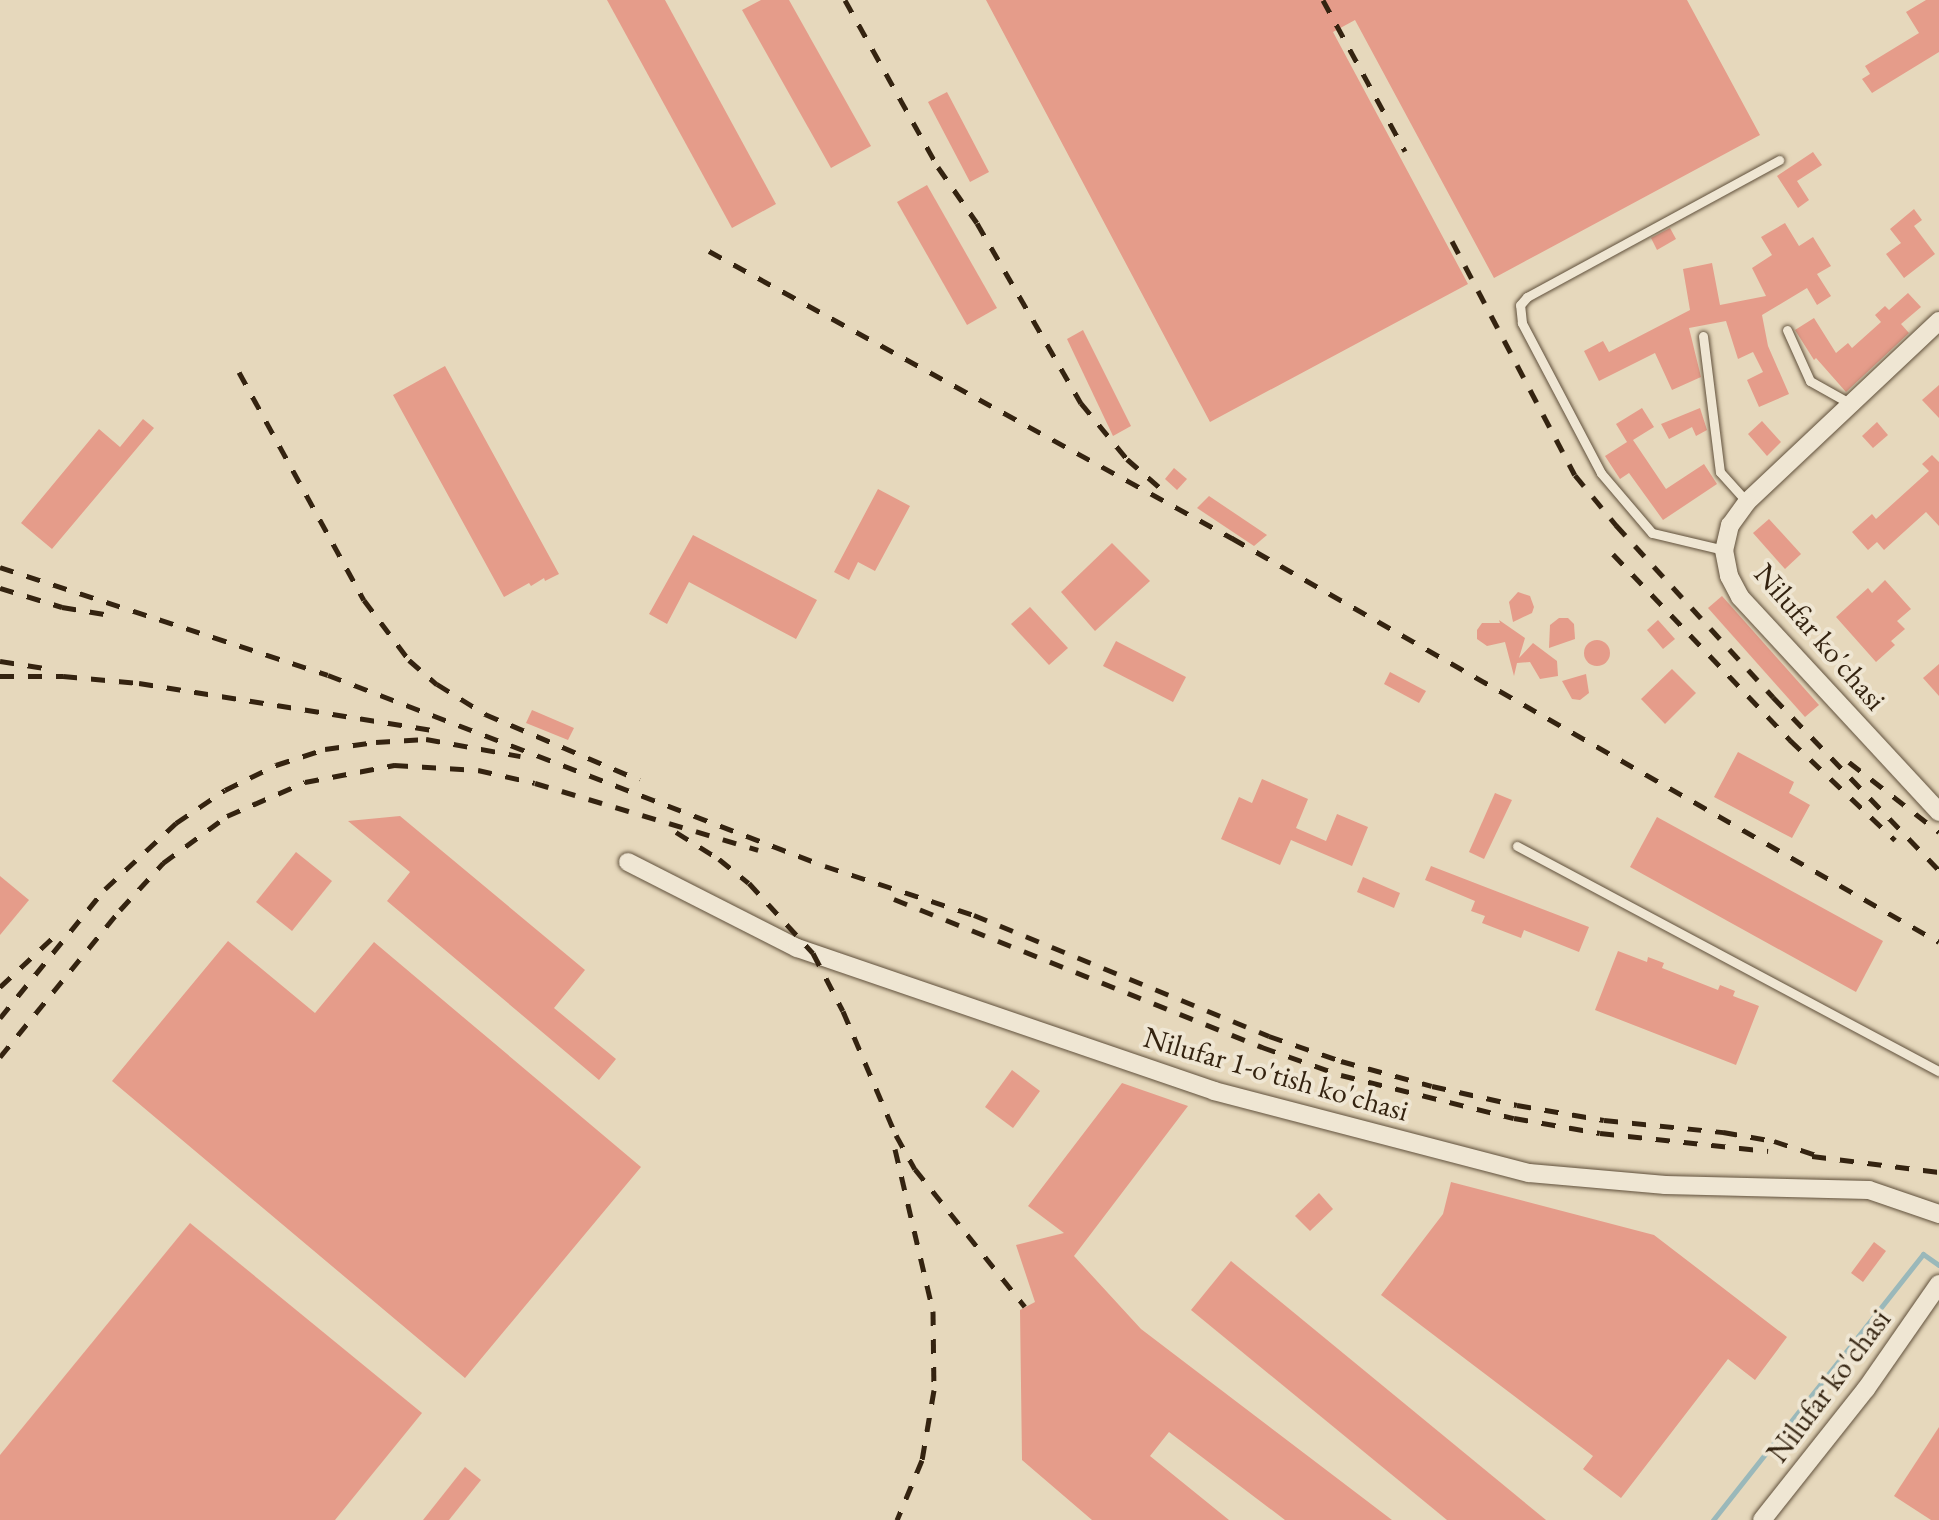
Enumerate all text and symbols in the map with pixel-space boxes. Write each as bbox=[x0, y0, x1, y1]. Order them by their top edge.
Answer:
street label: Nilufar ko'chasi bbox=[1747, 556, 1893, 718]
street label: Nilufar 1-o'tish ko'chasi bbox=[1139, 1019, 1413, 1129]
street label: Nilufar ko'chasi bbox=[1760, 1302, 1898, 1470]

